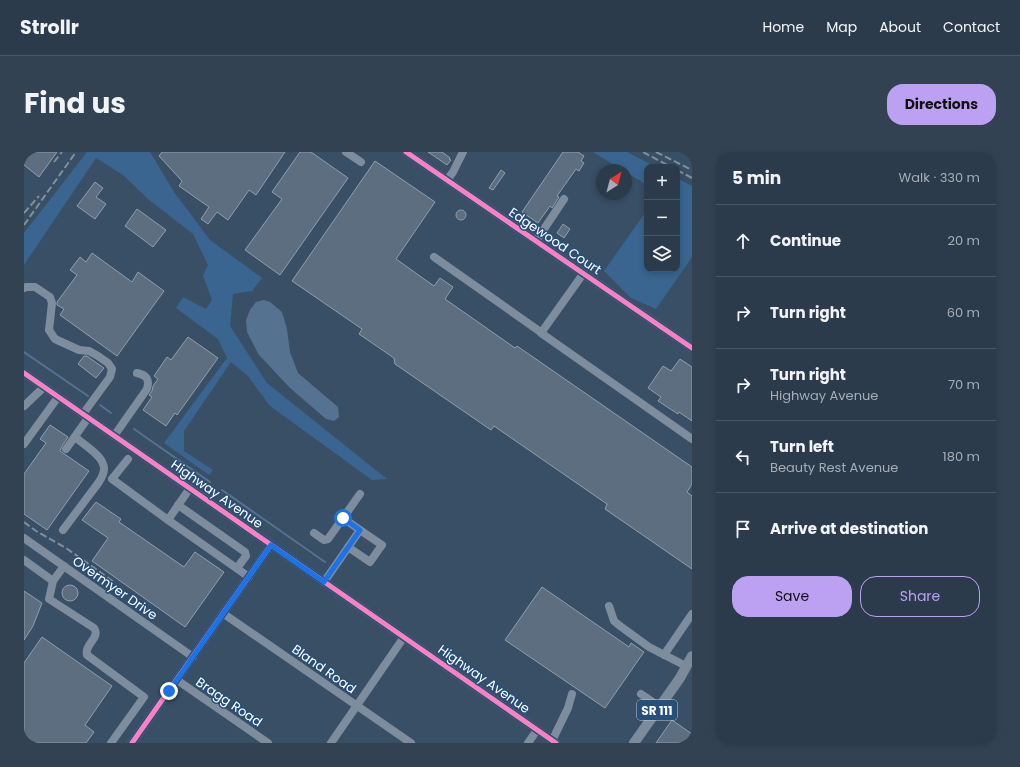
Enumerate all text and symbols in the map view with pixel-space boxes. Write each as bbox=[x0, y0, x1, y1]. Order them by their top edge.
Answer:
text: Strollr bbox=[20, 14, 79, 41]
text: Home bbox=[762, 17, 804, 37]
text: Map bbox=[826, 17, 857, 37]
text: About bbox=[879, 17, 921, 37]
text: Contact bbox=[943, 17, 1000, 37]
text: Find us bbox=[24, 84, 126, 123]
button: Directions bbox=[887, 84, 996, 125]
north arrow bbox=[596, 164, 632, 200]
map controls bbox=[644, 164, 680, 272]
button: + bbox=[644, 164, 680, 200]
text: 5 min bbox=[732, 166, 781, 190]
text: Walk · 330 m bbox=[899, 168, 980, 187]
button: − bbox=[644, 200, 680, 236]
street label: Edgewood Court bbox=[505, 203, 605, 279]
icon: ahead bbox=[732, 230, 754, 252]
text: Continue bbox=[770, 230, 841, 251]
text: 20 m bbox=[947, 231, 980, 250]
button: layers bbox=[644, 236, 680, 272]
icon: right bbox=[732, 302, 754, 324]
text: Turn right bbox=[770, 302, 846, 323]
text: 60 m bbox=[947, 303, 980, 322]
text: Turn right bbox=[770, 364, 846, 385]
icon: right bbox=[732, 374, 754, 396]
text: 70 m bbox=[948, 375, 980, 394]
text: Highway Avenue bbox=[770, 386, 878, 405]
text: Turn left bbox=[770, 436, 834, 457]
icon: left bbox=[732, 446, 754, 468]
text: 180 m bbox=[943, 447, 980, 466]
street label: Highway Avenue bbox=[167, 455, 267, 533]
text: Beauty Rest Avenue bbox=[770, 458, 898, 477]
route start bbox=[334, 509, 352, 527]
icon: arrive bbox=[732, 518, 754, 540]
text: Arrive at destination bbox=[770, 518, 928, 539]
street label: Overmyer Drive bbox=[69, 552, 161, 624]
button: Save bbox=[732, 576, 852, 617]
button: Share bbox=[860, 576, 980, 617]
street label: Bland Road bbox=[288, 640, 360, 698]
street label: Highway Avenue bbox=[434, 640, 534, 718]
street label: Bragg Road bbox=[192, 673, 266, 731]
route end bbox=[160, 682, 178, 700]
road number: SR 111 bbox=[637, 700, 677, 720]

